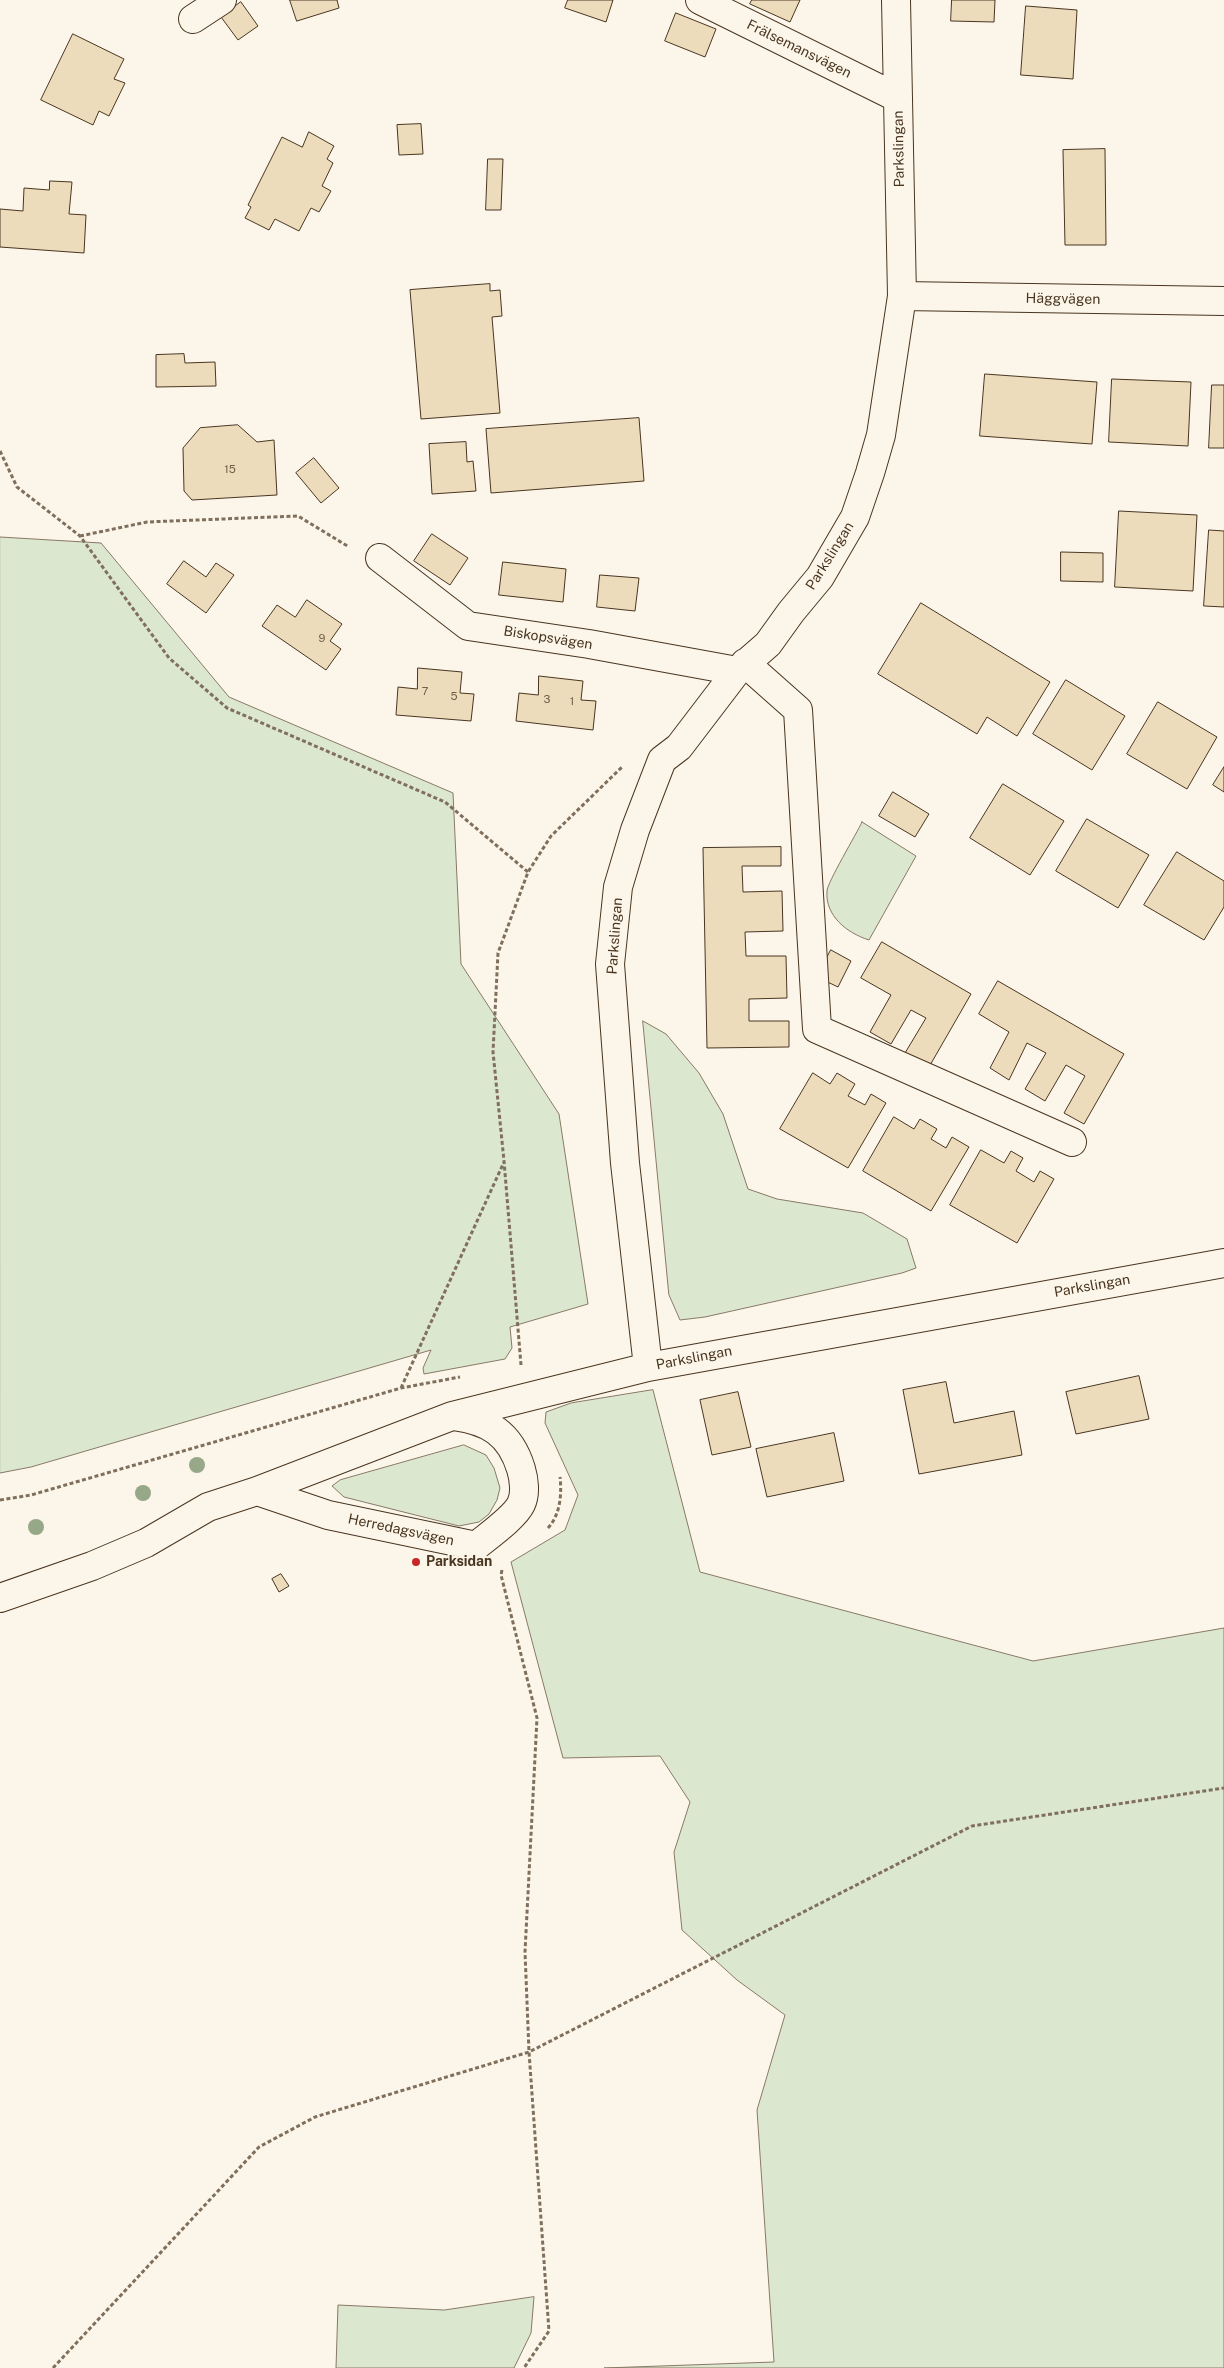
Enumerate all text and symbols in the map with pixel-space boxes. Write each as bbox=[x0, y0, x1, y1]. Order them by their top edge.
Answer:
street label: Frälsemansvägen bbox=[744, 16, 854, 82]
street label: Parkslingan bbox=[890, 110, 908, 188]
street label: Häggvägen bbox=[1025, 290, 1101, 308]
house number: 15 bbox=[224, 463, 236, 477]
street label: Parkslingan bbox=[802, 519, 858, 593]
street label: Biskopsvägen bbox=[502, 623, 594, 653]
house number: 9 bbox=[319, 632, 325, 646]
house number: 7 bbox=[422, 685, 428, 699]
house number: 5 bbox=[450, 690, 458, 704]
house number: 3 bbox=[544, 693, 550, 707]
house number: 1 bbox=[570, 695, 574, 709]
street label: Parkslingan bbox=[604, 897, 626, 975]
street label: Parkslingan bbox=[1053, 1271, 1131, 1301]
street label: Parkslingan bbox=[655, 1342, 733, 1374]
street label: Herredagsvägen bbox=[346, 1511, 456, 1549]
place label: Parksidan bbox=[426, 1554, 492, 1570]
marker: Parksidan bbox=[410, 1556, 422, 1568]

